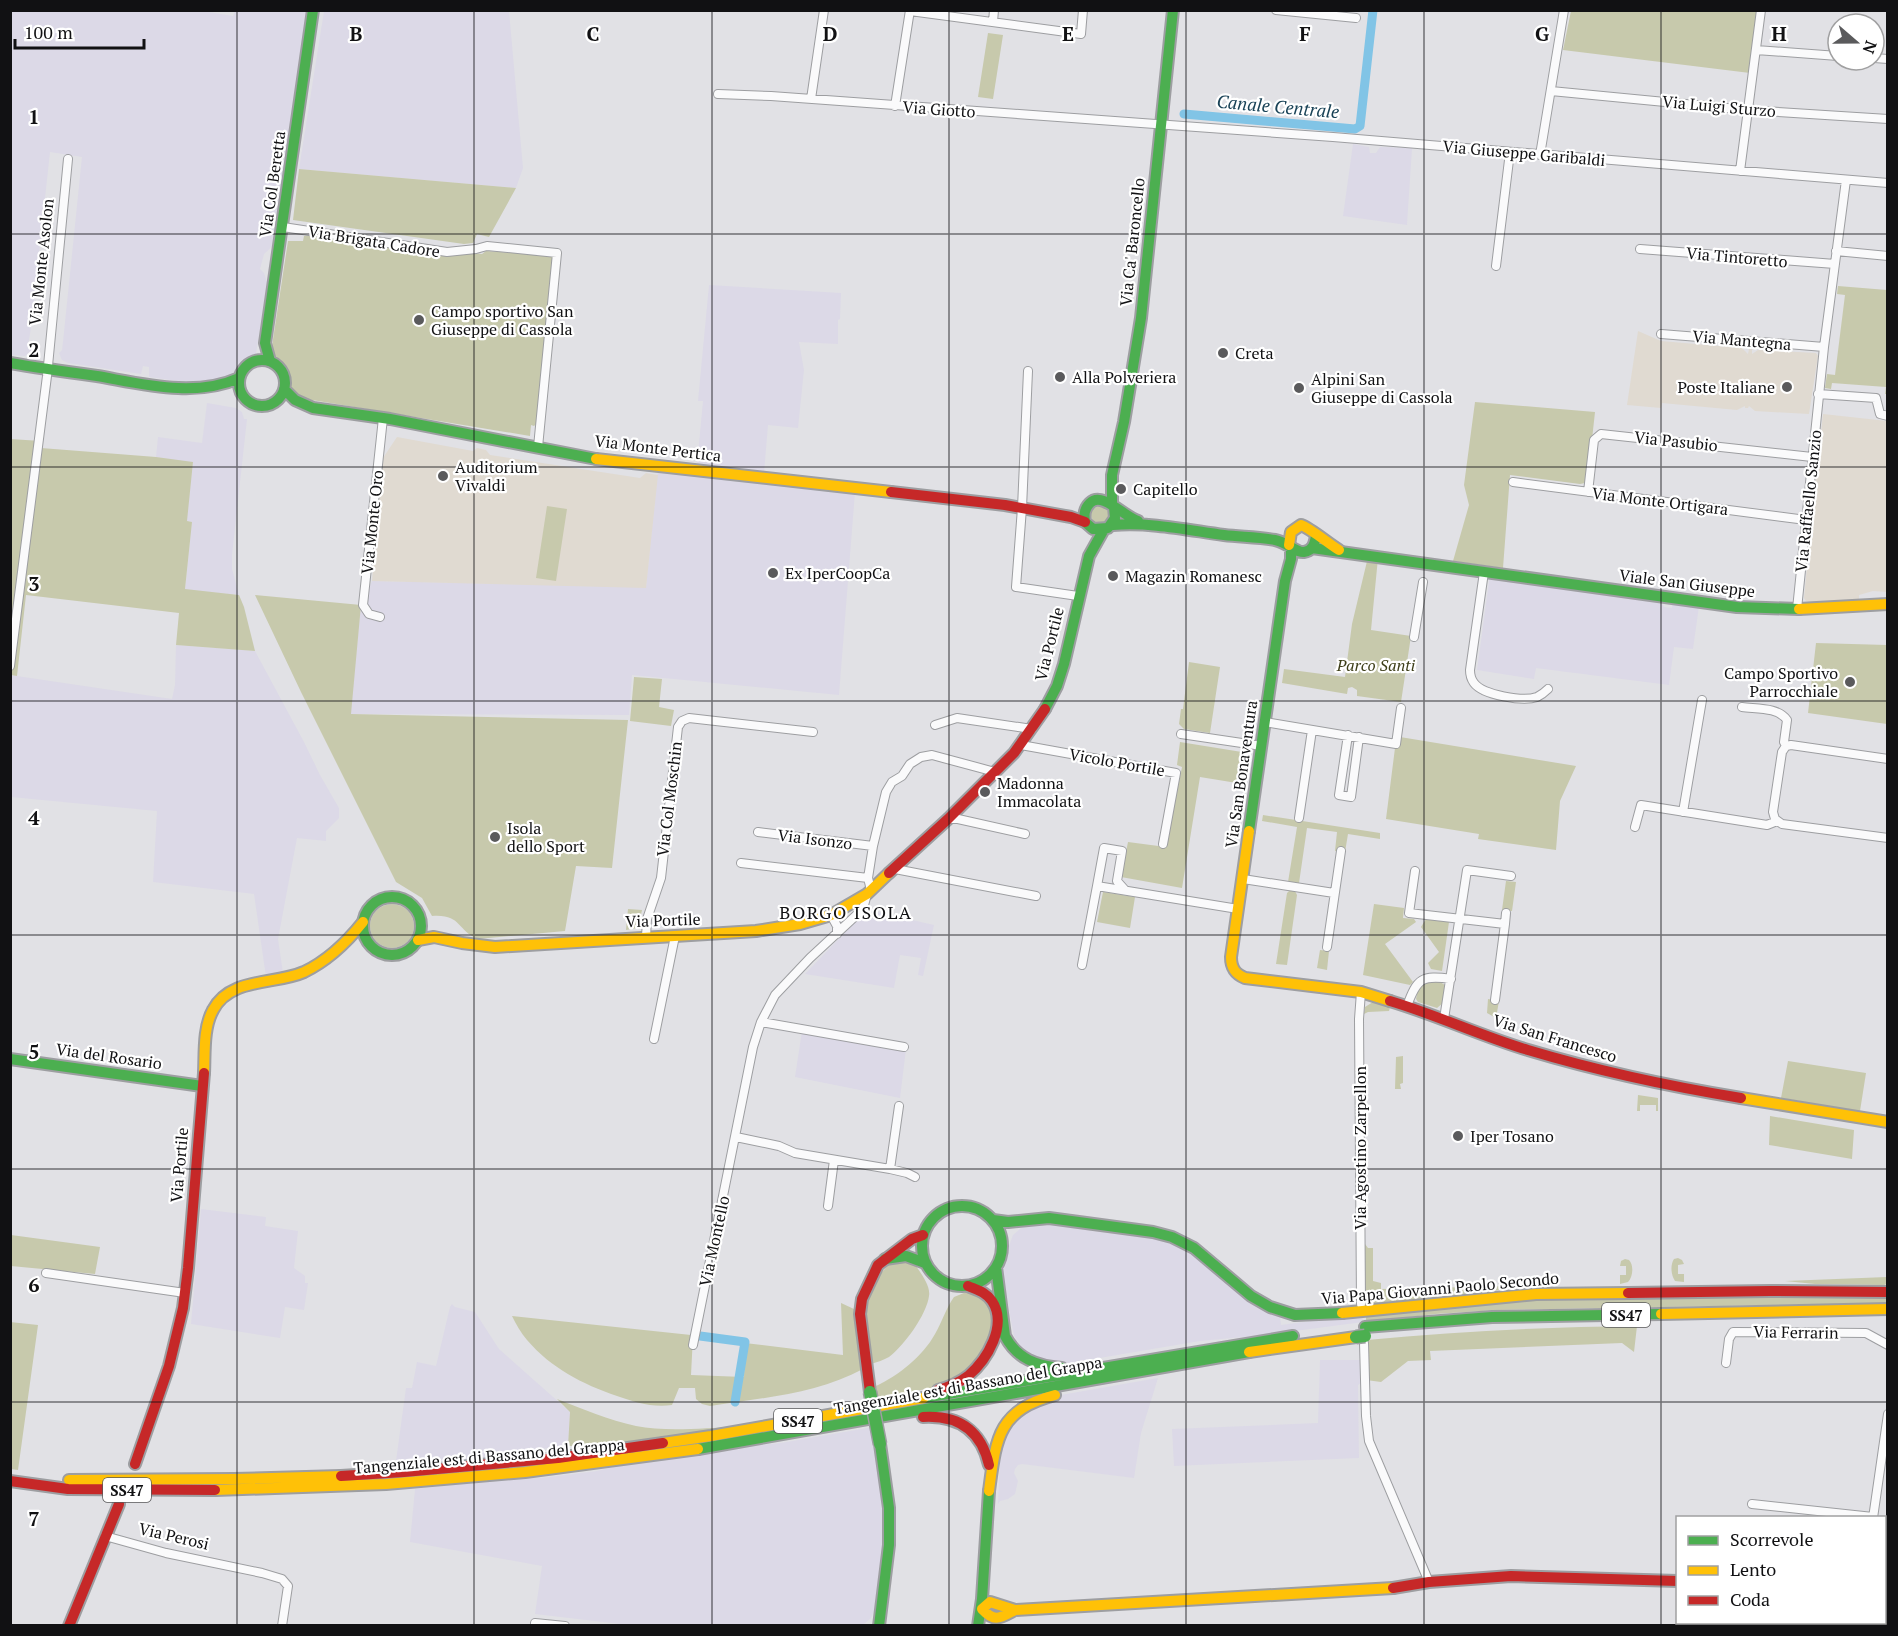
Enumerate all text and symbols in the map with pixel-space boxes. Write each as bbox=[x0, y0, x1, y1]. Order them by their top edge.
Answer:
scale bar bbox=[15, 12, 144, 50]
north arrow bbox=[1826, 12, 1886, 72]
text: 100 m bbox=[24, 20, 73, 44]
text: B bbox=[350, 20, 363, 47]
text: C bbox=[586, 20, 600, 47]
text: D bbox=[823, 20, 837, 47]
text: E bbox=[1062, 20, 1074, 47]
text: F bbox=[1299, 20, 1311, 47]
text: G bbox=[1535, 20, 1549, 47]
text: H bbox=[1771, 20, 1787, 47]
text: N bbox=[1858, 38, 1883, 57]
water label: Canale Centrale bbox=[1216, 89, 1340, 123]
street label: Via Luigi Sturzo bbox=[1661, 90, 1777, 122]
street label: Via Giotto bbox=[902, 95, 976, 123]
text: 1 bbox=[28, 103, 40, 130]
street label: Via Col Beretta bbox=[254, 129, 290, 239]
street label: Via Giuseppe Garibaldi bbox=[1442, 135, 1606, 171]
street label: Via Ca' Baroncello bbox=[1114, 177, 1150, 307]
street label: Via Monte Asolon bbox=[23, 197, 59, 327]
street label: Via Brigata Cadore bbox=[306, 220, 442, 262]
street label: Via Tintoretto bbox=[1685, 242, 1789, 272]
place label: Campo sportivo San Giuseppe di Cassola bbox=[431, 300, 574, 340]
marker: Campo sportivo San Giuseppe di Cassola bbox=[412, 313, 426, 327]
street label: Via Mantegna bbox=[1692, 325, 1792, 355]
text: 2 bbox=[28, 336, 40, 363]
place label: Creta bbox=[1235, 342, 1274, 364]
marker: Creta bbox=[1216, 346, 1230, 360]
place label: Alla Polveriera bbox=[1072, 366, 1176, 388]
place label: Alpini San Giuseppe di Cassola bbox=[1311, 368, 1453, 408]
marker: Alla Polveriera bbox=[1053, 370, 1067, 384]
place label: Poste Italiane bbox=[1677, 376, 1775, 398]
marker: Poste Italiane bbox=[1780, 380, 1794, 394]
marker: Alpini San Giuseppe di Cassola bbox=[1292, 381, 1306, 395]
street label: Via Pasubio bbox=[1633, 426, 1719, 456]
street label: Via Monte Pertica bbox=[593, 429, 723, 467]
street label: Via Raffaello Sanzio bbox=[1790, 429, 1826, 573]
place label: Auditorium Vivaldi bbox=[455, 456, 538, 496]
street label: Via Monte Oro bbox=[356, 469, 388, 575]
marker: Auditorium Vivaldi bbox=[436, 469, 450, 483]
place label: Capitello bbox=[1133, 478, 1198, 500]
marker: Capitello bbox=[1114, 482, 1128, 496]
street label: Via Monte Ortigara bbox=[1591, 482, 1729, 520]
place label: Ex IperCoopCa bbox=[785, 562, 890, 584]
street label: Viale San Giuseppe bbox=[1618, 564, 1756, 602]
place label: Magazin Romanesc bbox=[1125, 565, 1262, 587]
marker: Ex IperCoopCa bbox=[766, 566, 780, 580]
marker: Magazin Romanesc bbox=[1106, 569, 1120, 583]
text: 3 bbox=[28, 570, 40, 597]
street label: Via Portile bbox=[1029, 605, 1069, 683]
park label: Parco Santi bbox=[1336, 654, 1416, 676]
place label: Campo Sportivo Parrocchiale bbox=[1724, 662, 1838, 702]
marker: Campo Sportivo Parrocchiale bbox=[1843, 675, 1857, 689]
street label: Via San Bonaventura bbox=[1220, 699, 1262, 849]
street label: Via Col Moschin bbox=[651, 740, 687, 858]
street label: Vicolo Portile bbox=[1067, 743, 1167, 781]
place label: Madonna Immacolata bbox=[997, 772, 1081, 812]
marker: Madonna Immacolata bbox=[978, 785, 992, 799]
text: 4 bbox=[28, 804, 40, 831]
place label: Isola dello Sport bbox=[507, 817, 585, 857]
street label: Via Isonzo bbox=[776, 824, 854, 855]
marker: Isola dello Sport bbox=[488, 830, 502, 844]
district label: BORGO ISOLA bbox=[779, 900, 913, 924]
street label: Via Portile bbox=[625, 908, 701, 932]
street label: Via San Francesco bbox=[1490, 1009, 1620, 1067]
text: 5 bbox=[28, 1038, 40, 1065]
street label: Via del Rosario bbox=[55, 1038, 164, 1074]
street label: Via Agostino Zarpellon bbox=[1349, 1065, 1371, 1230]
place label: Iper Tosano bbox=[1470, 1125, 1554, 1147]
street label: Via Portile bbox=[165, 1126, 193, 1204]
marker: Iper Tosano bbox=[1451, 1129, 1465, 1143]
street label: Via Montello bbox=[694, 1193, 734, 1288]
street label: Via Papa Giovanni Paolo Secondo bbox=[1320, 1267, 1560, 1309]
text: 6 bbox=[28, 1271, 40, 1298]
road number: SS47 bbox=[1602, 1303, 1650, 1327]
street label: Via Ferrarin bbox=[1753, 1320, 1839, 1344]
street label: Tangenziale est di Bassano del Grappa bbox=[832, 1351, 1104, 1419]
road number: SS47 bbox=[774, 1409, 822, 1433]
street label: Tangenziale est di Bassano del Grappa bbox=[353, 1433, 625, 1479]
road number: SS47 bbox=[103, 1478, 151, 1502]
text: 7 bbox=[28, 1505, 40, 1532]
legend bbox=[1676, 1516, 1886, 1624]
street label: Via Perosi bbox=[137, 1517, 212, 1555]
text: Scorrevole bbox=[1730, 1527, 1813, 1551]
text: Lento bbox=[1730, 1557, 1776, 1581]
text: Coda bbox=[1730, 1587, 1770, 1611]

